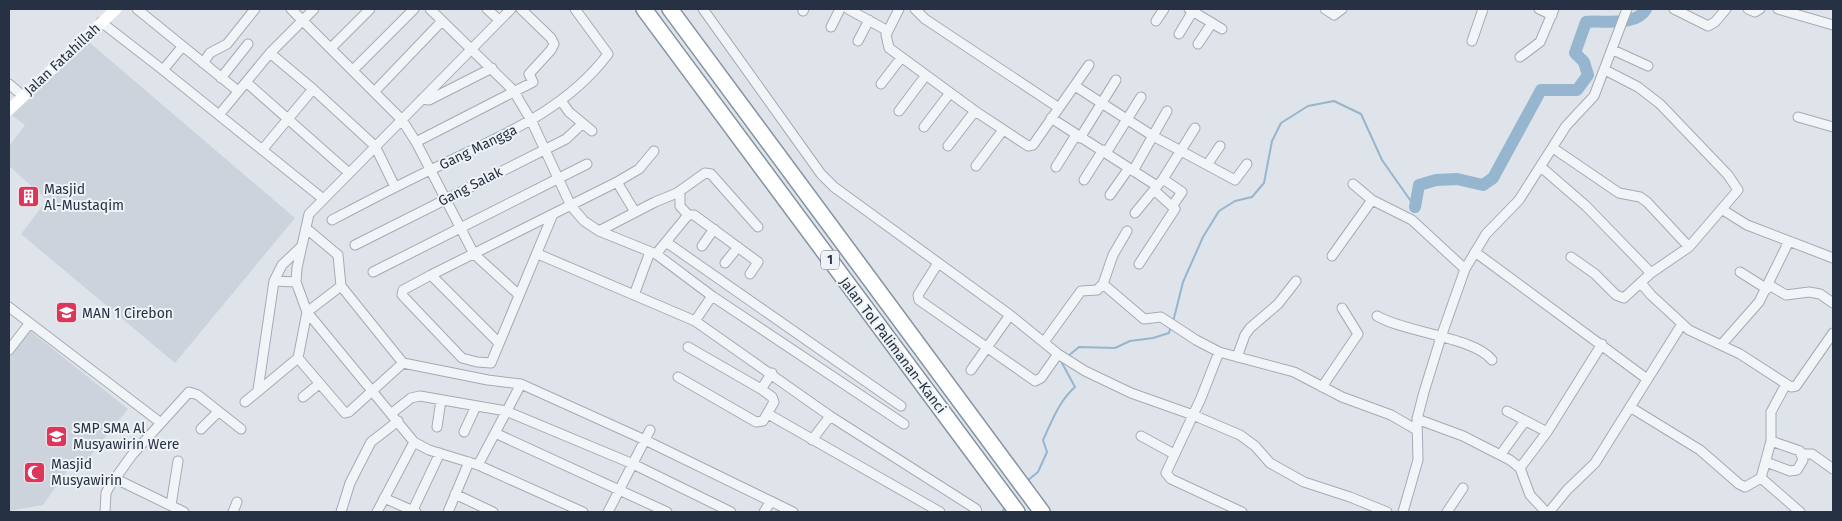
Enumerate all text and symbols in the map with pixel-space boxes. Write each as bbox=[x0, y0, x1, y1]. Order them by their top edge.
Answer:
street label: Jalan Fatahillah bbox=[21, 20, 104, 99]
street label: Gang Mangga bbox=[437, 121, 520, 174]
street label: Gang Salak bbox=[435, 163, 506, 210]
place label: Masjid Al-Mustaqim bbox=[44, 181, 124, 214]
building icon: Masjid Al-Mustaqim bbox=[16, 185, 40, 209]
road number: 1 bbox=[821, 250, 839, 270]
street label: Jalan Tol Palimanan–Kanci bbox=[836, 274, 949, 417]
school or university icon: MAN 1 Cirebon bbox=[54, 301, 78, 325]
place label: MAN 1 Cirebon bbox=[82, 305, 173, 322]
place label: SMP SMA Al Musyawirin Were bbox=[73, 420, 179, 453]
school or university icon: SMP SMA Al Musyawirin Were bbox=[45, 424, 69, 448]
place label: Masjid Musyawirin bbox=[51, 456, 122, 489]
mosque icon: Masjid Musyawirin bbox=[23, 460, 47, 484]

